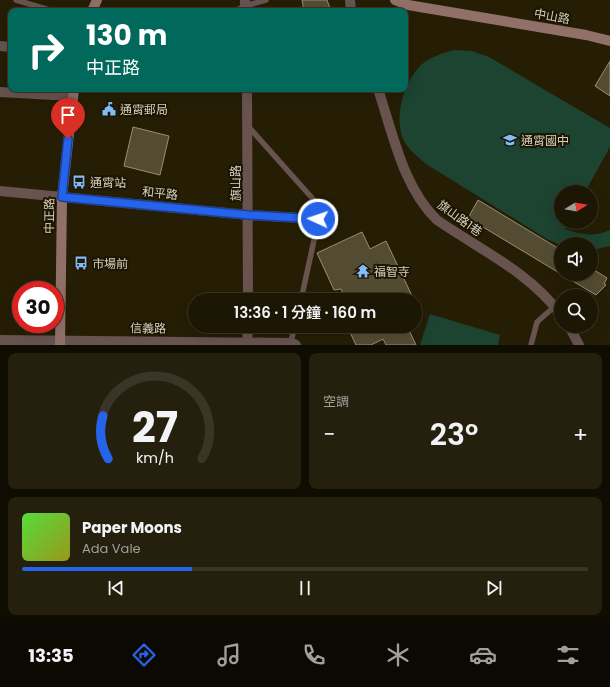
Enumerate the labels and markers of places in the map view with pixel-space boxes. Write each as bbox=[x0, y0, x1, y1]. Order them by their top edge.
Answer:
pin bbox=[51, 98, 85, 139]
public building icon: 通霄郵局 bbox=[101, 101, 117, 117]
place label: 通霄郵局 bbox=[120, 101, 168, 118]
school or university icon: 通霄國中 bbox=[502, 132, 518, 148]
place label: 通霄國中 bbox=[521, 132, 569, 149]
bus stop icon: 通霄站 bbox=[71, 174, 87, 190]
place label: 通霄站 bbox=[90, 174, 126, 191]
bus stop icon: 市場前 bbox=[73, 255, 89, 271]
place label: 市場前 bbox=[92, 255, 128, 272]
temple icon: 福智寺 bbox=[355, 263, 371, 279]
place label: 福智寺 bbox=[374, 263, 410, 280]

